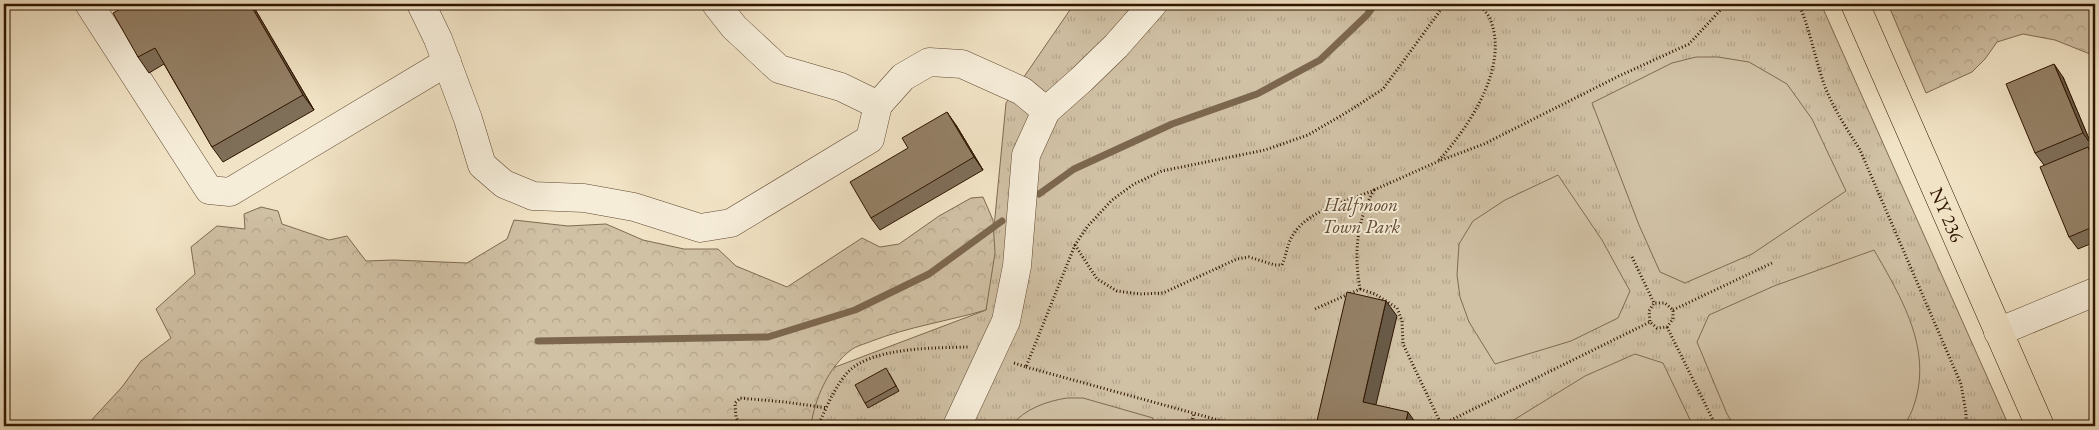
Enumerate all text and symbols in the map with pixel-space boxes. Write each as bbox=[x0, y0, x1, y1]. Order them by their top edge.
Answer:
street label: NY 236 bbox=[1924, 183, 1970, 246]
park label: Halfmoon Town Park bbox=[1322, 192, 1400, 239]

